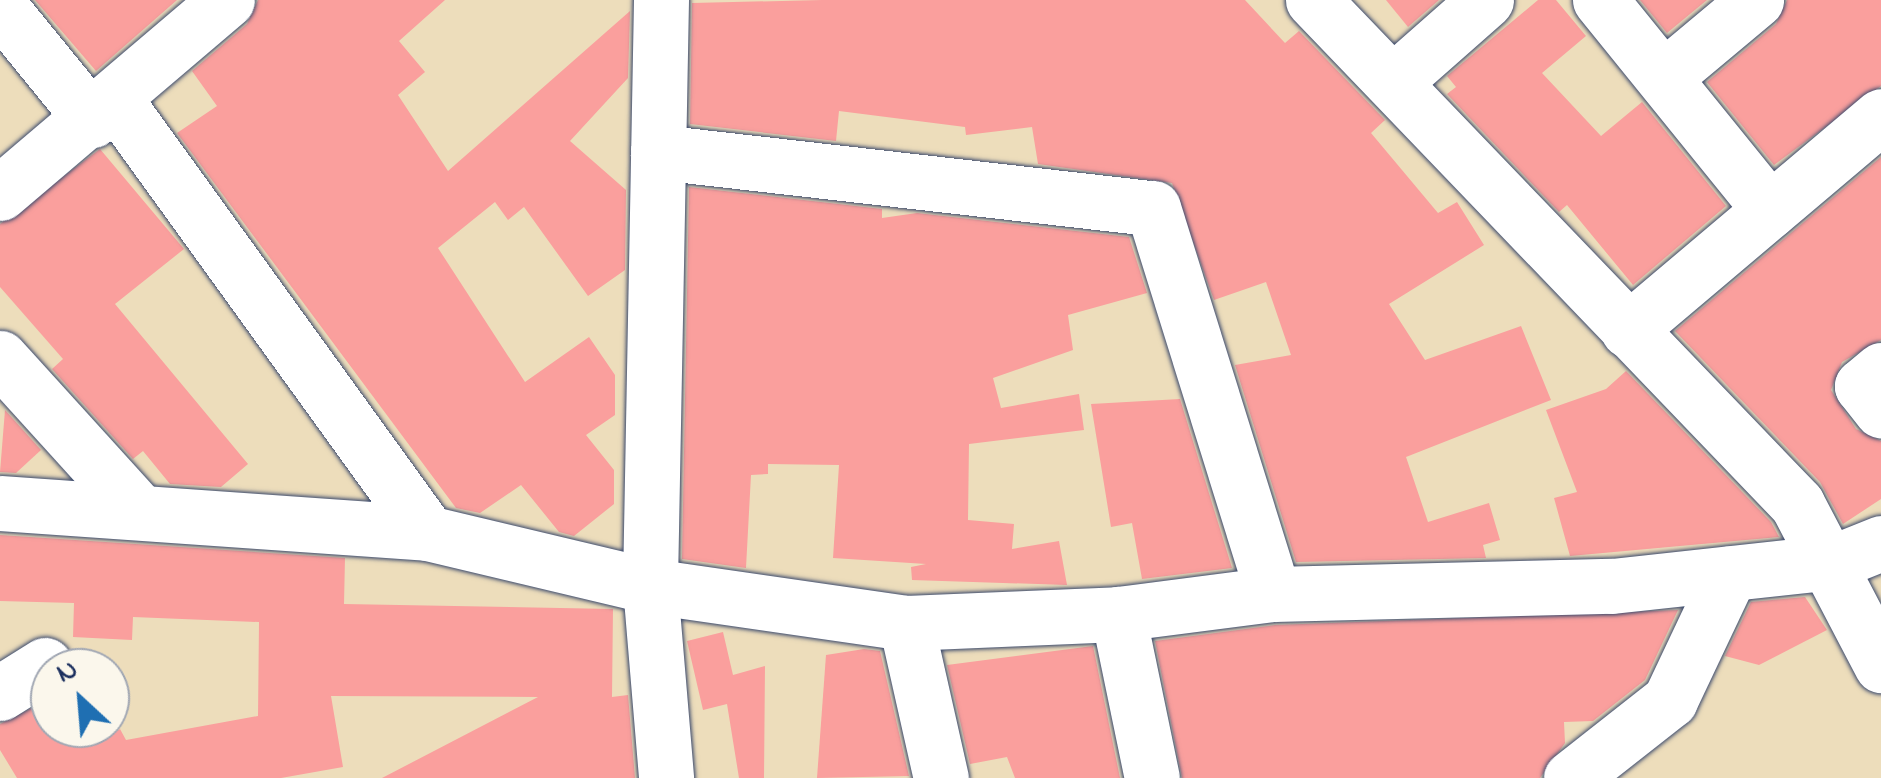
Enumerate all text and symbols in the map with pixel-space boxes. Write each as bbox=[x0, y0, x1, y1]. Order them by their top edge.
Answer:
north arrow bbox=[30, 648, 130, 748]
text: N bbox=[50, 650, 85, 695]

